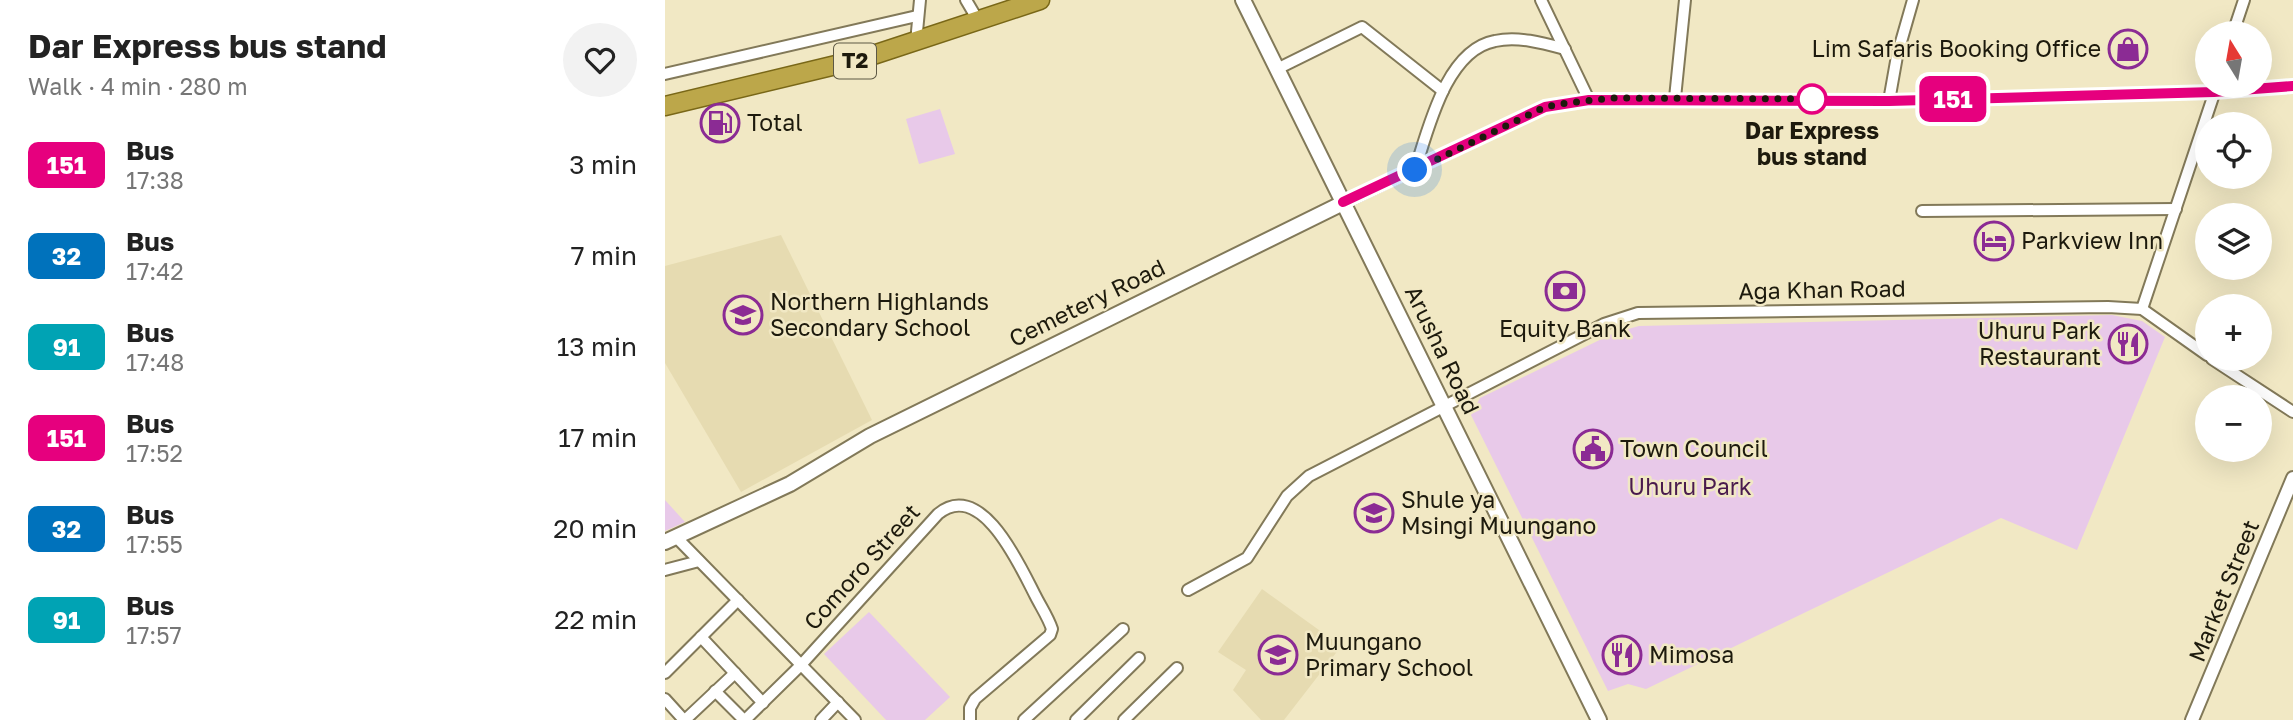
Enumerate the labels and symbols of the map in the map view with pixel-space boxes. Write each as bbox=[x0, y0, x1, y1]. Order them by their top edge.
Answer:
north arrow bbox=[2195, 21, 2271, 98]
shop icon: Lim Safaris Booking Office bbox=[2107, 28, 2149, 70]
place label: Lim Safaris Booking Office bbox=[1812, 34, 2101, 62]
road number: T2 bbox=[834, 43, 876, 78]
line badge: 151 bbox=[1913, 76, 1993, 122]
marker: Dar Express bus stand bbox=[1797, 84, 1827, 114]
fuel station icon: Total bbox=[699, 102, 741, 144]
place label: Total bbox=[747, 108, 803, 136]
place label: Dar Express bus stand bbox=[1745, 116, 1879, 170]
your location bbox=[1397, 152, 1432, 187]
hotel icon: Parkview Inn bbox=[1973, 220, 2015, 262]
place label: Parkview Inn bbox=[2021, 226, 2163, 254]
street label: Cemetery Road bbox=[1004, 252, 1169, 352]
bank icon: Equity Bank bbox=[1544, 270, 1586, 312]
street label: Aga Khan Road bbox=[1738, 274, 1906, 304]
street label: Arusha Road bbox=[1400, 281, 1486, 418]
place label: Northern Highlands Secondary School bbox=[770, 287, 989, 341]
school or university icon: Northern Highlands Secondary School bbox=[722, 294, 764, 336]
place label: Equity Bank bbox=[1499, 314, 1631, 342]
place label: Uhuru Park Restaurant bbox=[1978, 316, 2101, 370]
restaurant icon: Uhuru Park Restaurant bbox=[2107, 323, 2149, 365]
public building icon: Town Council bbox=[1572, 428, 1614, 470]
place label: Town Council bbox=[1620, 434, 1768, 462]
park label: Uhuru Park bbox=[1628, 472, 1752, 500]
place label: Shule ya Msingi Muungano bbox=[1401, 485, 1596, 539]
school or university icon: Shule ya Msingi Muungano bbox=[1353, 492, 1395, 534]
street label: Comoro Street bbox=[797, 498, 925, 635]
street label: Market Street bbox=[2182, 516, 2264, 666]
place label: Muungano Primary School bbox=[1305, 627, 1473, 681]
school or university icon: Muungano Primary School bbox=[1257, 634, 1299, 676]
restaurant icon: Mimosa bbox=[1601, 634, 1643, 676]
place label: Mimosa bbox=[1649, 640, 1734, 668]

